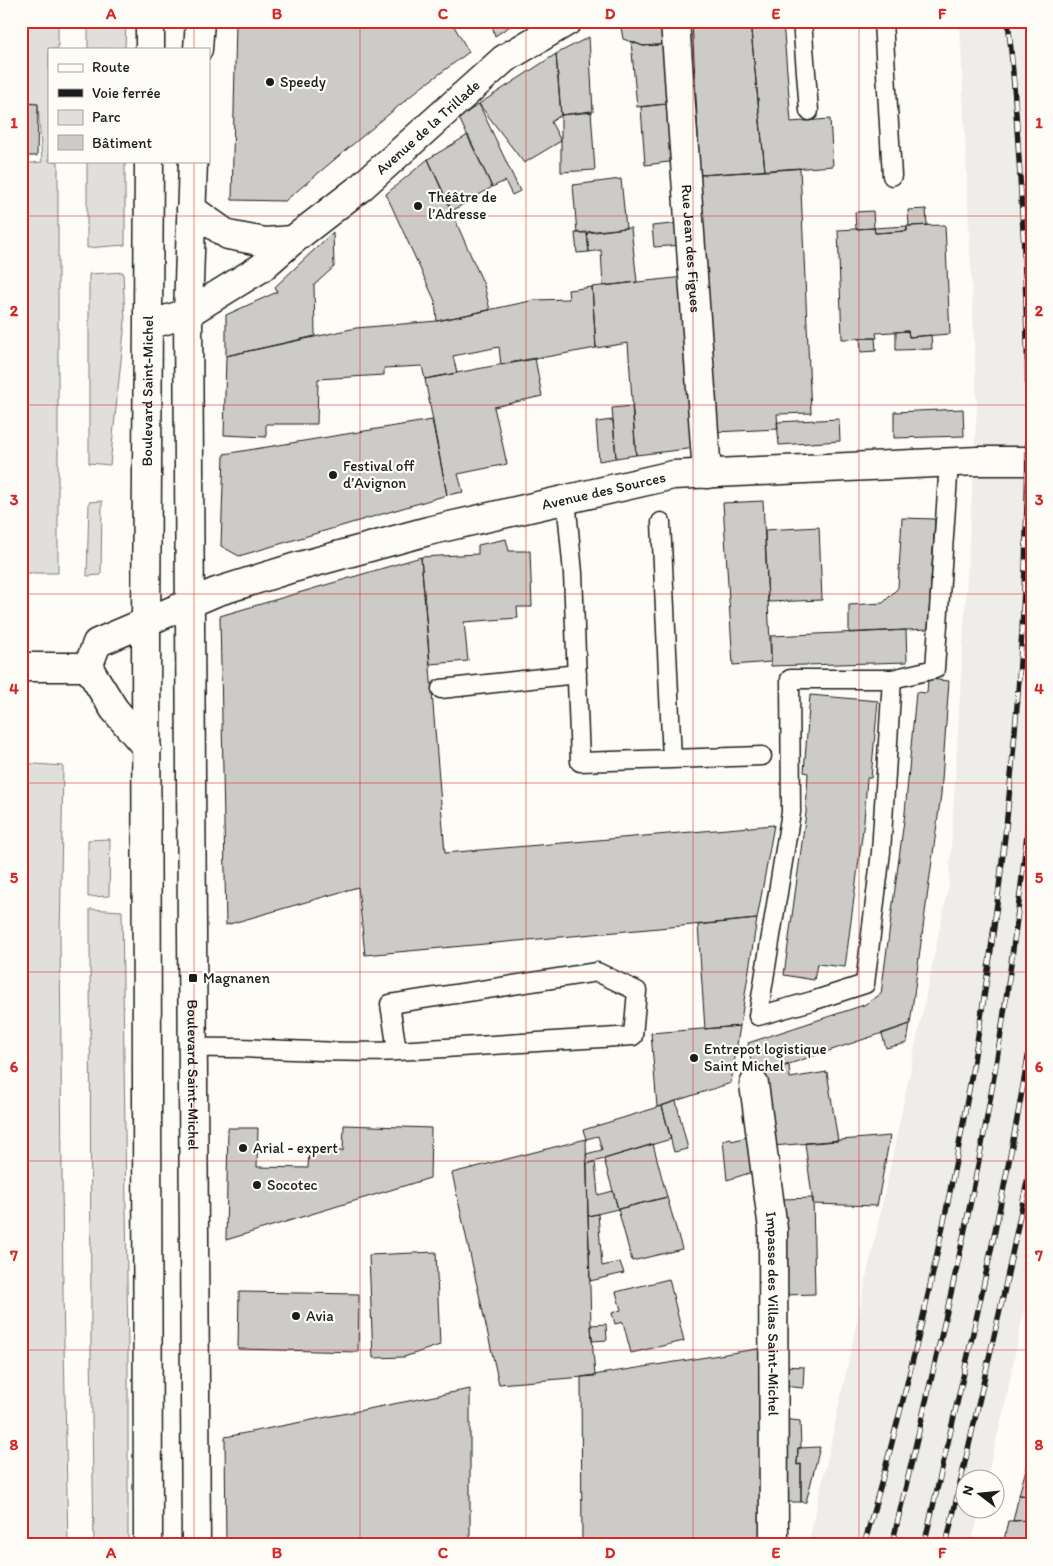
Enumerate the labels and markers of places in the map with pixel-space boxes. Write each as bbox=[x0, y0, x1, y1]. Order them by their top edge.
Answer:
place label: Speedy bbox=[280, 73, 326, 91]
marker: Speedy bbox=[264, 76, 276, 88]
place label: Théâtre de l’Adresse bbox=[428, 188, 497, 223]
marker: Théâtre de l’Adresse bbox=[412, 200, 424, 212]
place label: Festival off d’Avignon bbox=[343, 457, 415, 492]
marker: Festival off d’Avignon bbox=[327, 469, 339, 481]
place label: Magnanen bbox=[203, 969, 270, 987]
marker: Magnanen bbox=[187, 972, 199, 984]
place label: Entrepot logistique Saint Michel bbox=[704, 1040, 827, 1075]
marker: Entrepot logistique Saint Michel bbox=[688, 1052, 700, 1064]
place label: Arial - expert bbox=[253, 1139, 338, 1157]
marker: Arial - expert bbox=[237, 1142, 249, 1154]
place label: Socotec bbox=[267, 1176, 318, 1194]
marker: Socotec bbox=[251, 1179, 263, 1191]
place label: Avia bbox=[306, 1307, 334, 1325]
marker: Avia bbox=[290, 1310, 302, 1322]

